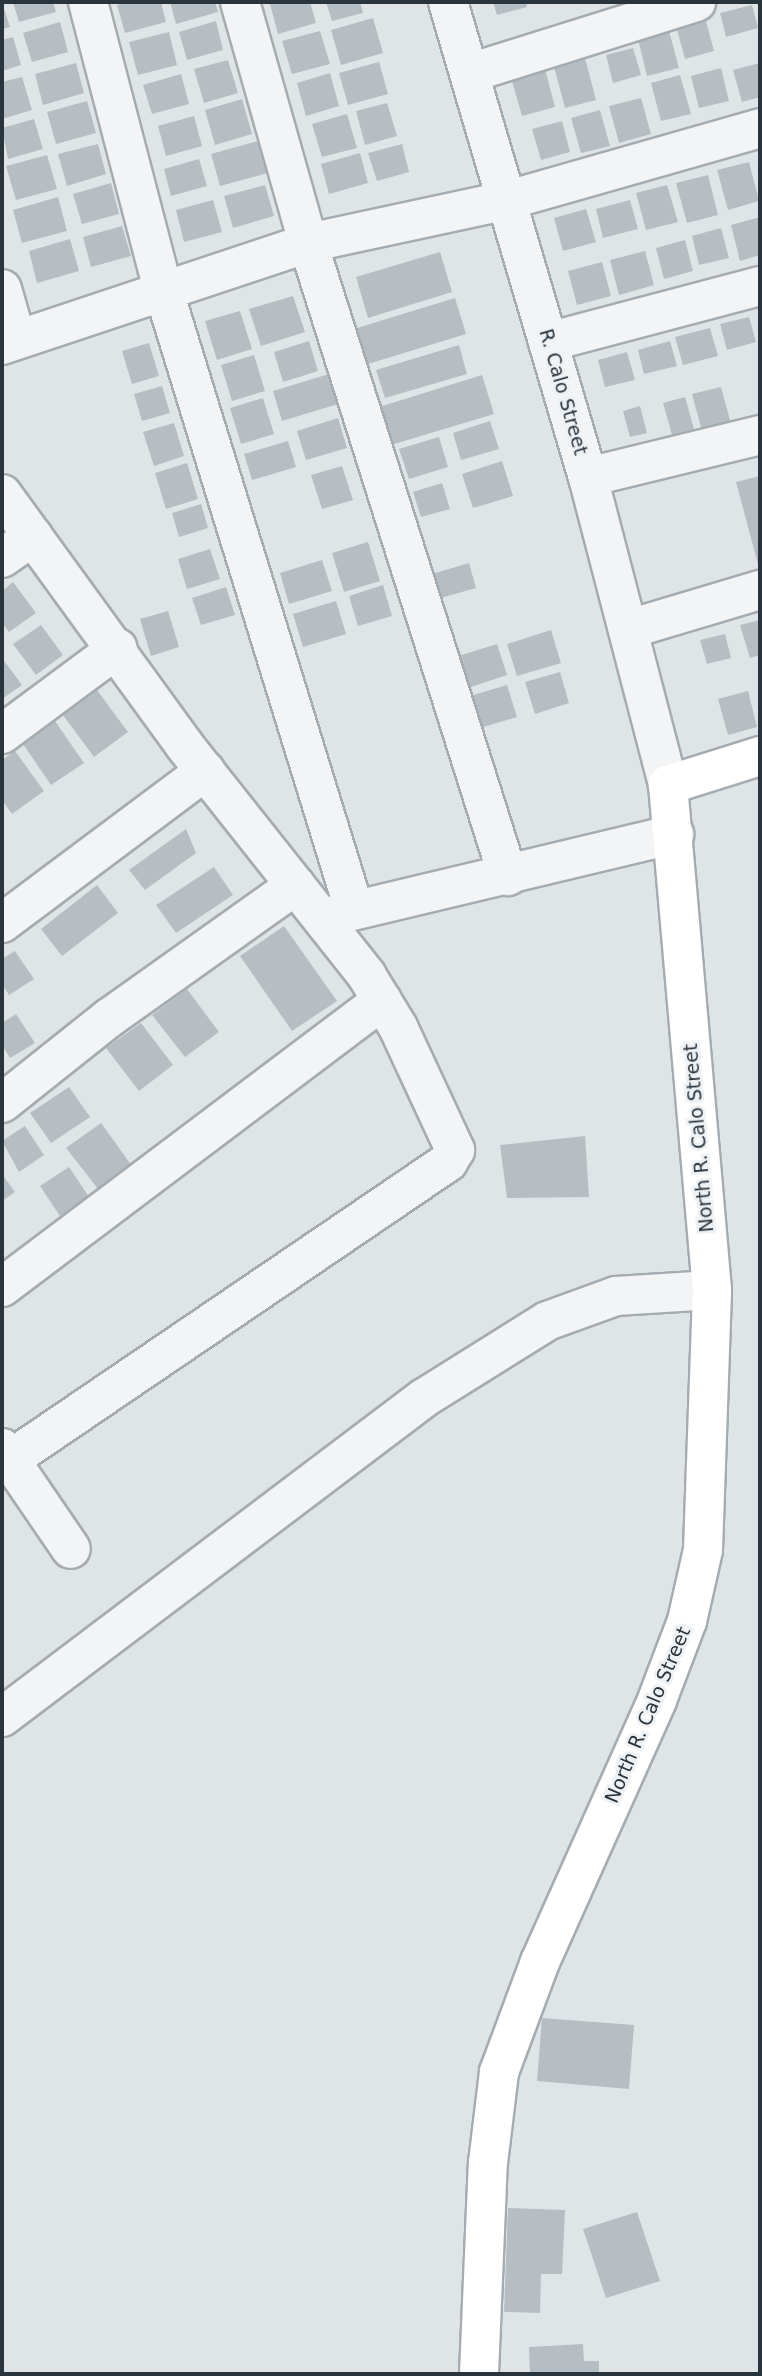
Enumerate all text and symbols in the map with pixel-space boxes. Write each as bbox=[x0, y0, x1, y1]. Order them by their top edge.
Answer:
street label: R. Calo Street bbox=[534, 326, 592, 458]
street label: North R. Calo Street bbox=[679, 1043, 719, 1233]
street label: North R. Calo Street bbox=[601, 1623, 695, 1807]

